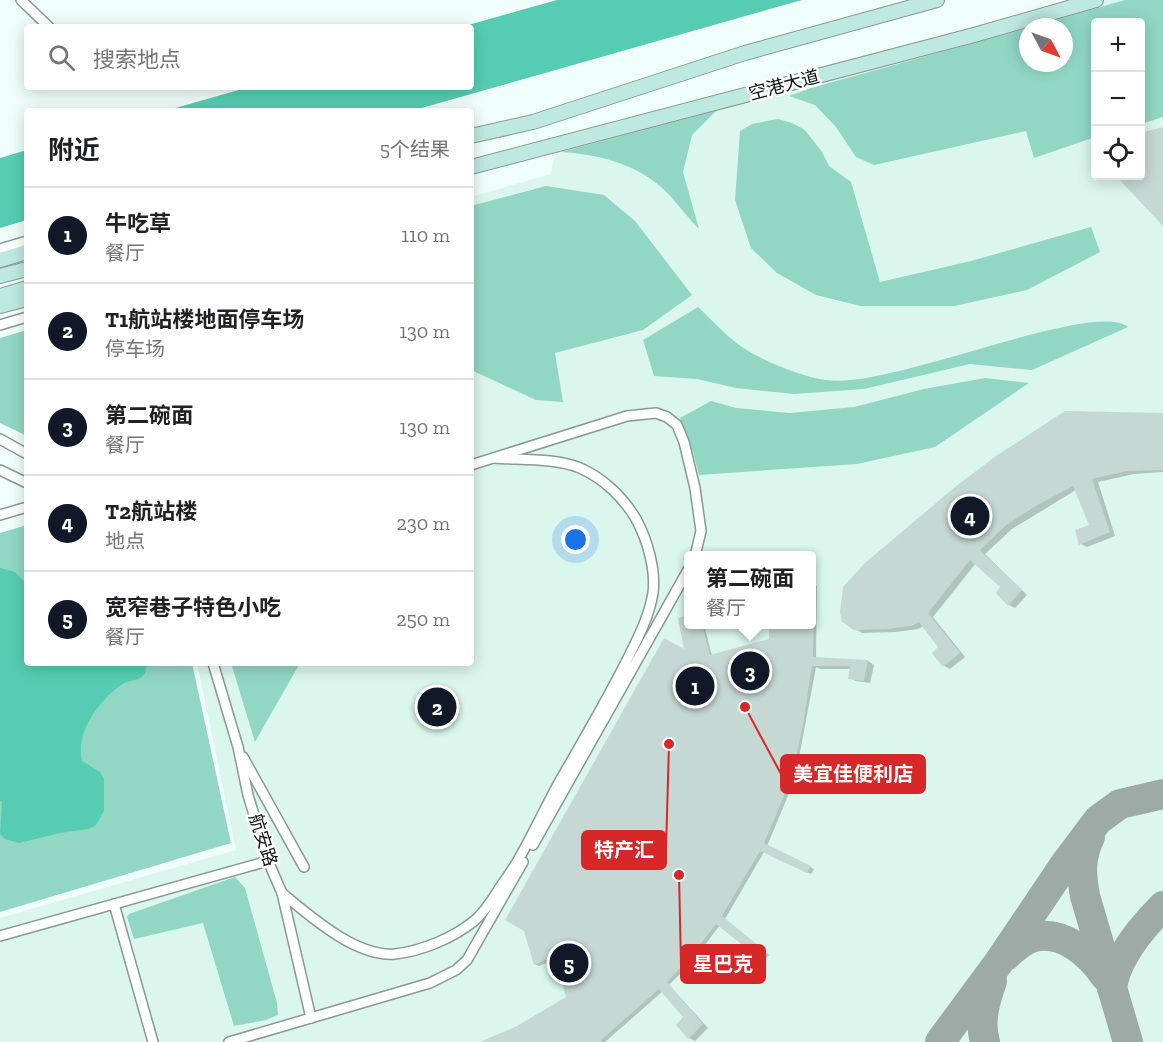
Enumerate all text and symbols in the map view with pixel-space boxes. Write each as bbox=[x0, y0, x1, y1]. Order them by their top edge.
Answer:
north arrow bbox=[1019, 18, 1073, 72]
map controls bbox=[1091, 18, 1145, 180]
button: + bbox=[1091, 18, 1145, 72]
search box bbox=[24, 24, 474, 90]
icon: search bbox=[45, 41, 78, 74]
text: 搜索地点 bbox=[93, 46, 181, 73]
street label: 空港大道 bbox=[746, 65, 822, 105]
button: − bbox=[1091, 72, 1145, 126]
button: locate bbox=[1091, 126, 1145, 180]
text: 附近 bbox=[48, 134, 100, 166]
text: 5个结果 bbox=[380, 137, 450, 161]
text: 牛吃草 bbox=[105, 210, 171, 237]
text: 1 bbox=[63, 223, 72, 247]
text: 110 m bbox=[401, 223, 450, 247]
text: 餐厅 bbox=[105, 241, 145, 265]
text: T1航站楼地面停车场 bbox=[105, 306, 304, 333]
text: 2 bbox=[62, 319, 73, 343]
text: 130 m bbox=[399, 319, 450, 343]
text: 停车场 bbox=[105, 337, 165, 361]
text: 第二碗面 bbox=[105, 402, 193, 429]
text: 3 bbox=[62, 415, 73, 439]
text: 130 m bbox=[399, 415, 450, 439]
text: 餐厅 bbox=[105, 433, 145, 457]
pin: 4 bbox=[950, 494, 990, 538]
text: T2航站楼 bbox=[105, 498, 197, 525]
text: 4 bbox=[62, 511, 73, 535]
text: 230 m bbox=[397, 511, 450, 535]
your location bbox=[561, 525, 590, 554]
text: 地点 bbox=[105, 529, 145, 553]
popup bbox=[684, 551, 816, 629]
text: 第二碗面 bbox=[706, 565, 794, 592]
text: 宽窄巷子特色小吃 bbox=[105, 594, 281, 621]
text: 餐厅 bbox=[706, 596, 746, 620]
text: 5 bbox=[62, 607, 73, 631]
text: 250 m bbox=[396, 607, 450, 631]
text: 餐厅 bbox=[105, 625, 145, 649]
pin: 3 bbox=[730, 648, 770, 694]
pin: 1 bbox=[676, 664, 714, 708]
pin: 2 bbox=[418, 684, 456, 730]
callout: 美宜佳便利店 bbox=[781, 755, 925, 793]
text: 美宜佳便利店 bbox=[793, 762, 913, 786]
street label: 航安路 bbox=[244, 811, 282, 869]
callout: 特产汇 bbox=[582, 831, 666, 869]
text: 特产汇 bbox=[594, 838, 654, 862]
pin: 5 bbox=[550, 940, 588, 986]
callout: 星巴克 bbox=[681, 945, 765, 983]
text: 星巴克 bbox=[693, 952, 753, 976]

